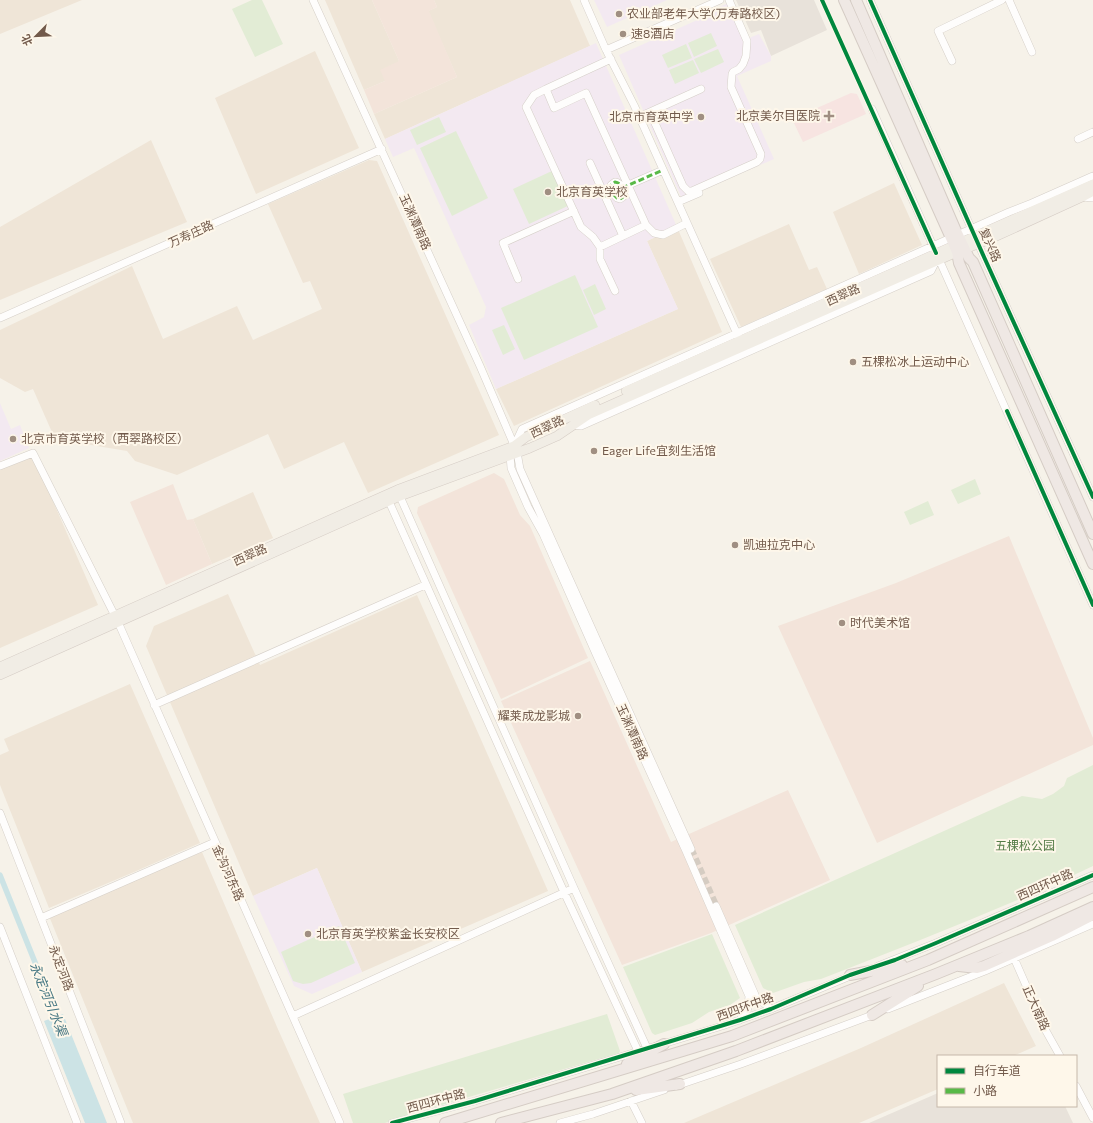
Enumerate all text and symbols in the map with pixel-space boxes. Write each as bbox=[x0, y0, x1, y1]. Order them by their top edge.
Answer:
place label: 农业部老年大学(万寿路校区) bbox=[627, 6, 780, 20]
marker: 农业部老年大学(万寿路校区) bbox=[614, 9, 624, 19]
north arrow bbox=[16, 16, 56, 56]
place label: 速8酒店 bbox=[631, 26, 674, 40]
marker: 速8酒店 bbox=[618, 29, 628, 39]
text: 北 bbox=[18, 33, 35, 48]
place label: 北京美尔目医院 bbox=[736, 108, 820, 122]
place label: 北京市育英中学 bbox=[609, 109, 693, 123]
marker: 北京美尔目医院 bbox=[823, 110, 835, 122]
marker: 北京市育英中学 bbox=[696, 112, 706, 122]
place label: 北京育英学校 bbox=[556, 184, 628, 198]
marker: 北京育英学校 bbox=[543, 187, 553, 197]
street label: 玉渊潭南路 bbox=[397, 191, 435, 252]
street label: 万寿庄路 bbox=[166, 217, 215, 249]
street label: 复兴路 bbox=[977, 225, 1005, 264]
street label: 西翠路 bbox=[823, 280, 862, 308]
place label: 五棵松冰上运动中心 bbox=[861, 354, 969, 368]
marker: 五棵松冰上运动中心 bbox=[848, 357, 858, 367]
street label: 西翠路 bbox=[527, 412, 566, 440]
place label: 北京市育英学校（西翠路校区） bbox=[21, 431, 189, 445]
marker: 北京市育英学校（西翠路校区） bbox=[8, 434, 18, 444]
place label: Eager Life宜刻生活馆 bbox=[602, 443, 716, 457]
marker: Eager Life宜刻生活馆 bbox=[589, 446, 599, 456]
place label: 凯迪拉克中心 bbox=[743, 537, 815, 551]
street label: 西翠路 bbox=[230, 540, 269, 568]
marker: 凯迪拉克中心 bbox=[730, 540, 740, 550]
place label: 时代美术馆 bbox=[850, 615, 910, 629]
marker: 时代美术馆 bbox=[837, 618, 847, 628]
street label: 玉渊潭南路 bbox=[614, 701, 652, 762]
place label: 耀莱成龙影城 bbox=[498, 708, 570, 722]
marker: 耀莱成龙影城 bbox=[573, 711, 583, 721]
park label: 五棵松公园 bbox=[995, 838, 1055, 852]
street label: 金沟河东路 bbox=[210, 842, 248, 903]
street label: 西四环中路 bbox=[1014, 865, 1075, 903]
place label: 北京育英学校紫金长安校区 bbox=[316, 926, 460, 940]
marker: 北京育英学校紫金长安校区 bbox=[303, 929, 313, 939]
street label: 永定河路 bbox=[47, 943, 77, 993]
water label: 永定河引水渠 bbox=[27, 960, 72, 1040]
street label: 正大南路 bbox=[1021, 983, 1053, 1032]
street label: 西四环中路 bbox=[714, 989, 775, 1023]
legend bbox=[937, 1055, 1077, 1107]
text: 自行车道 bbox=[973, 1063, 1021, 1077]
text: 小路 bbox=[973, 1083, 997, 1097]
street label: 西四环中路 bbox=[405, 1086, 467, 1115]

